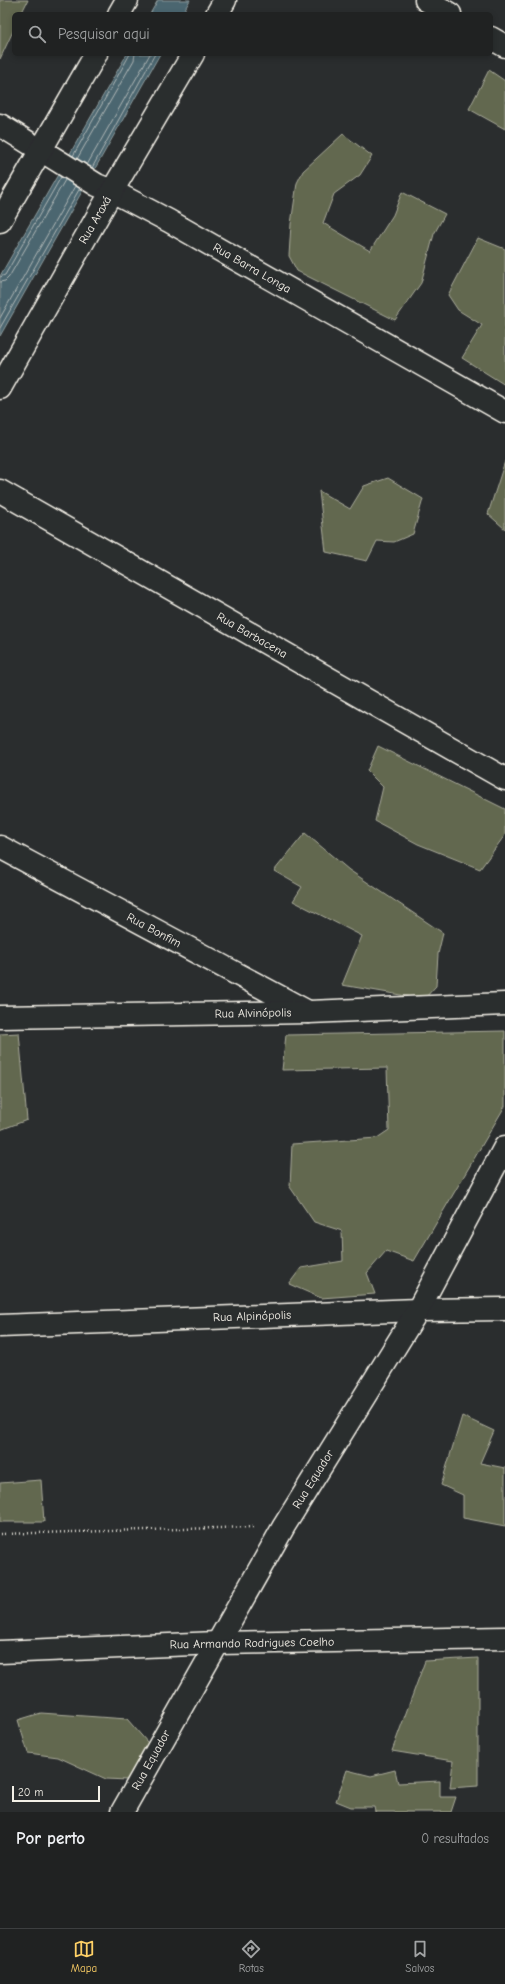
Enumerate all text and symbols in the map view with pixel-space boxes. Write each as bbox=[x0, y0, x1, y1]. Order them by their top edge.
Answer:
search box bbox=[12, 12, 493, 56]
icon: search bbox=[26, 23, 48, 45]
text: Pesquisar aqui bbox=[58, 25, 150, 43]
street label: Rua Araxá bbox=[76, 194, 114, 246]
street label: Rua Barra Longa bbox=[210, 240, 294, 296]
street label: Rua Barbacena bbox=[214, 609, 290, 661]
street label: Rua Bonfim bbox=[124, 910, 184, 950]
street label: Rua Alvinópolis bbox=[214, 1005, 292, 1021]
street label: Rua Alpinópolis bbox=[213, 1308, 291, 1324]
street label: Rua Equador bbox=[289, 1447, 337, 1511]
street label: Rua Armando Rodrigues Coelho bbox=[170, 1635, 334, 1651]
street label: Rua Equador bbox=[129, 1727, 173, 1793]
scale bar bbox=[12, 1784, 100, 1803]
text: 20 m bbox=[18, 1786, 43, 1799]
text: Por perto bbox=[16, 1829, 85, 1848]
text: 0 resultados bbox=[421, 1831, 489, 1846]
tab: Mapa bbox=[71, 1938, 97, 1975]
tab: Rotas bbox=[239, 1938, 264, 1975]
tab: Salvos bbox=[405, 1938, 434, 1975]

